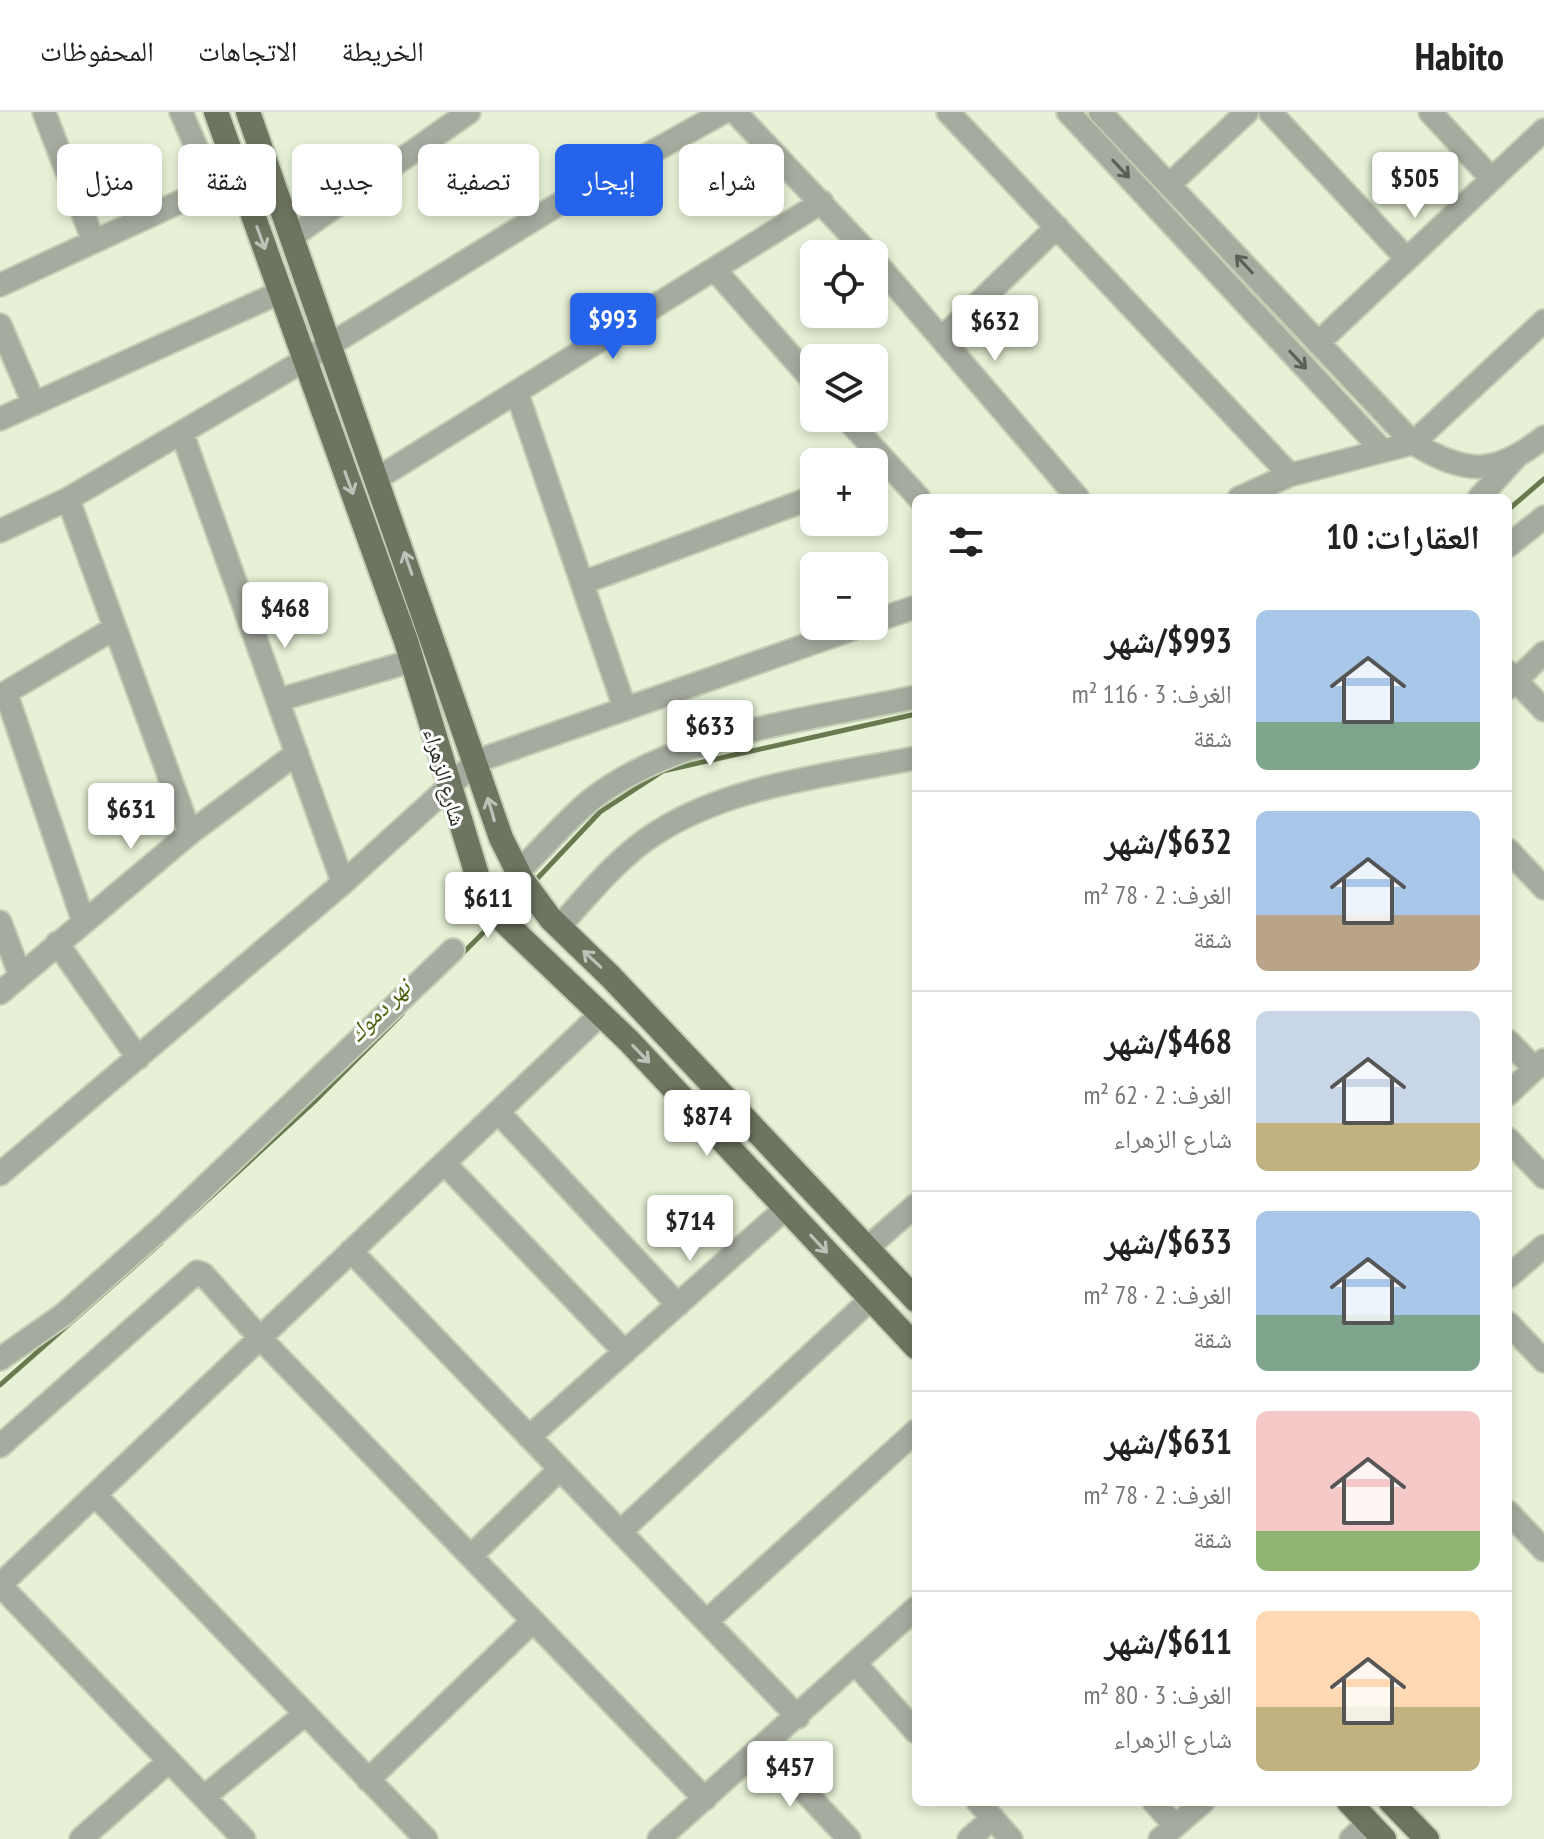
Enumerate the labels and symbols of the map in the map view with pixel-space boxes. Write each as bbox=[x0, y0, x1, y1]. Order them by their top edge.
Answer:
pin: $505 bbox=[1368, 152, 1462, 220]
one-way arrow bbox=[1111, 159, 1130, 179]
one-way arrow bbox=[255, 225, 269, 250]
one-way arrow bbox=[1235, 255, 1253, 275]
pin: $993 bbox=[566, 293, 660, 361]
pin: $632 bbox=[948, 295, 1042, 363]
one-way arrow bbox=[1288, 349, 1306, 369]
one-way arrow bbox=[343, 470, 358, 495]
one-way arrow bbox=[399, 551, 414, 576]
pin: $468 bbox=[238, 582, 332, 650]
pin: $633 bbox=[663, 700, 757, 768]
street label: شارع الزهراء bbox=[418, 725, 472, 829]
pin: $631 bbox=[84, 783, 178, 851]
one-way arrow bbox=[483, 797, 498, 822]
pin: $611 bbox=[441, 872, 535, 940]
one-way arrow bbox=[583, 951, 603, 969]
water label: نهر دموك bbox=[341, 969, 420, 1048]
one-way arrow bbox=[632, 1044, 650, 1064]
pin: $874 bbox=[660, 1090, 754, 1158]
pin: $714 bbox=[643, 1195, 737, 1263]
one-way arrow bbox=[810, 1234, 829, 1254]
pin: $457 bbox=[743, 1741, 837, 1809]

